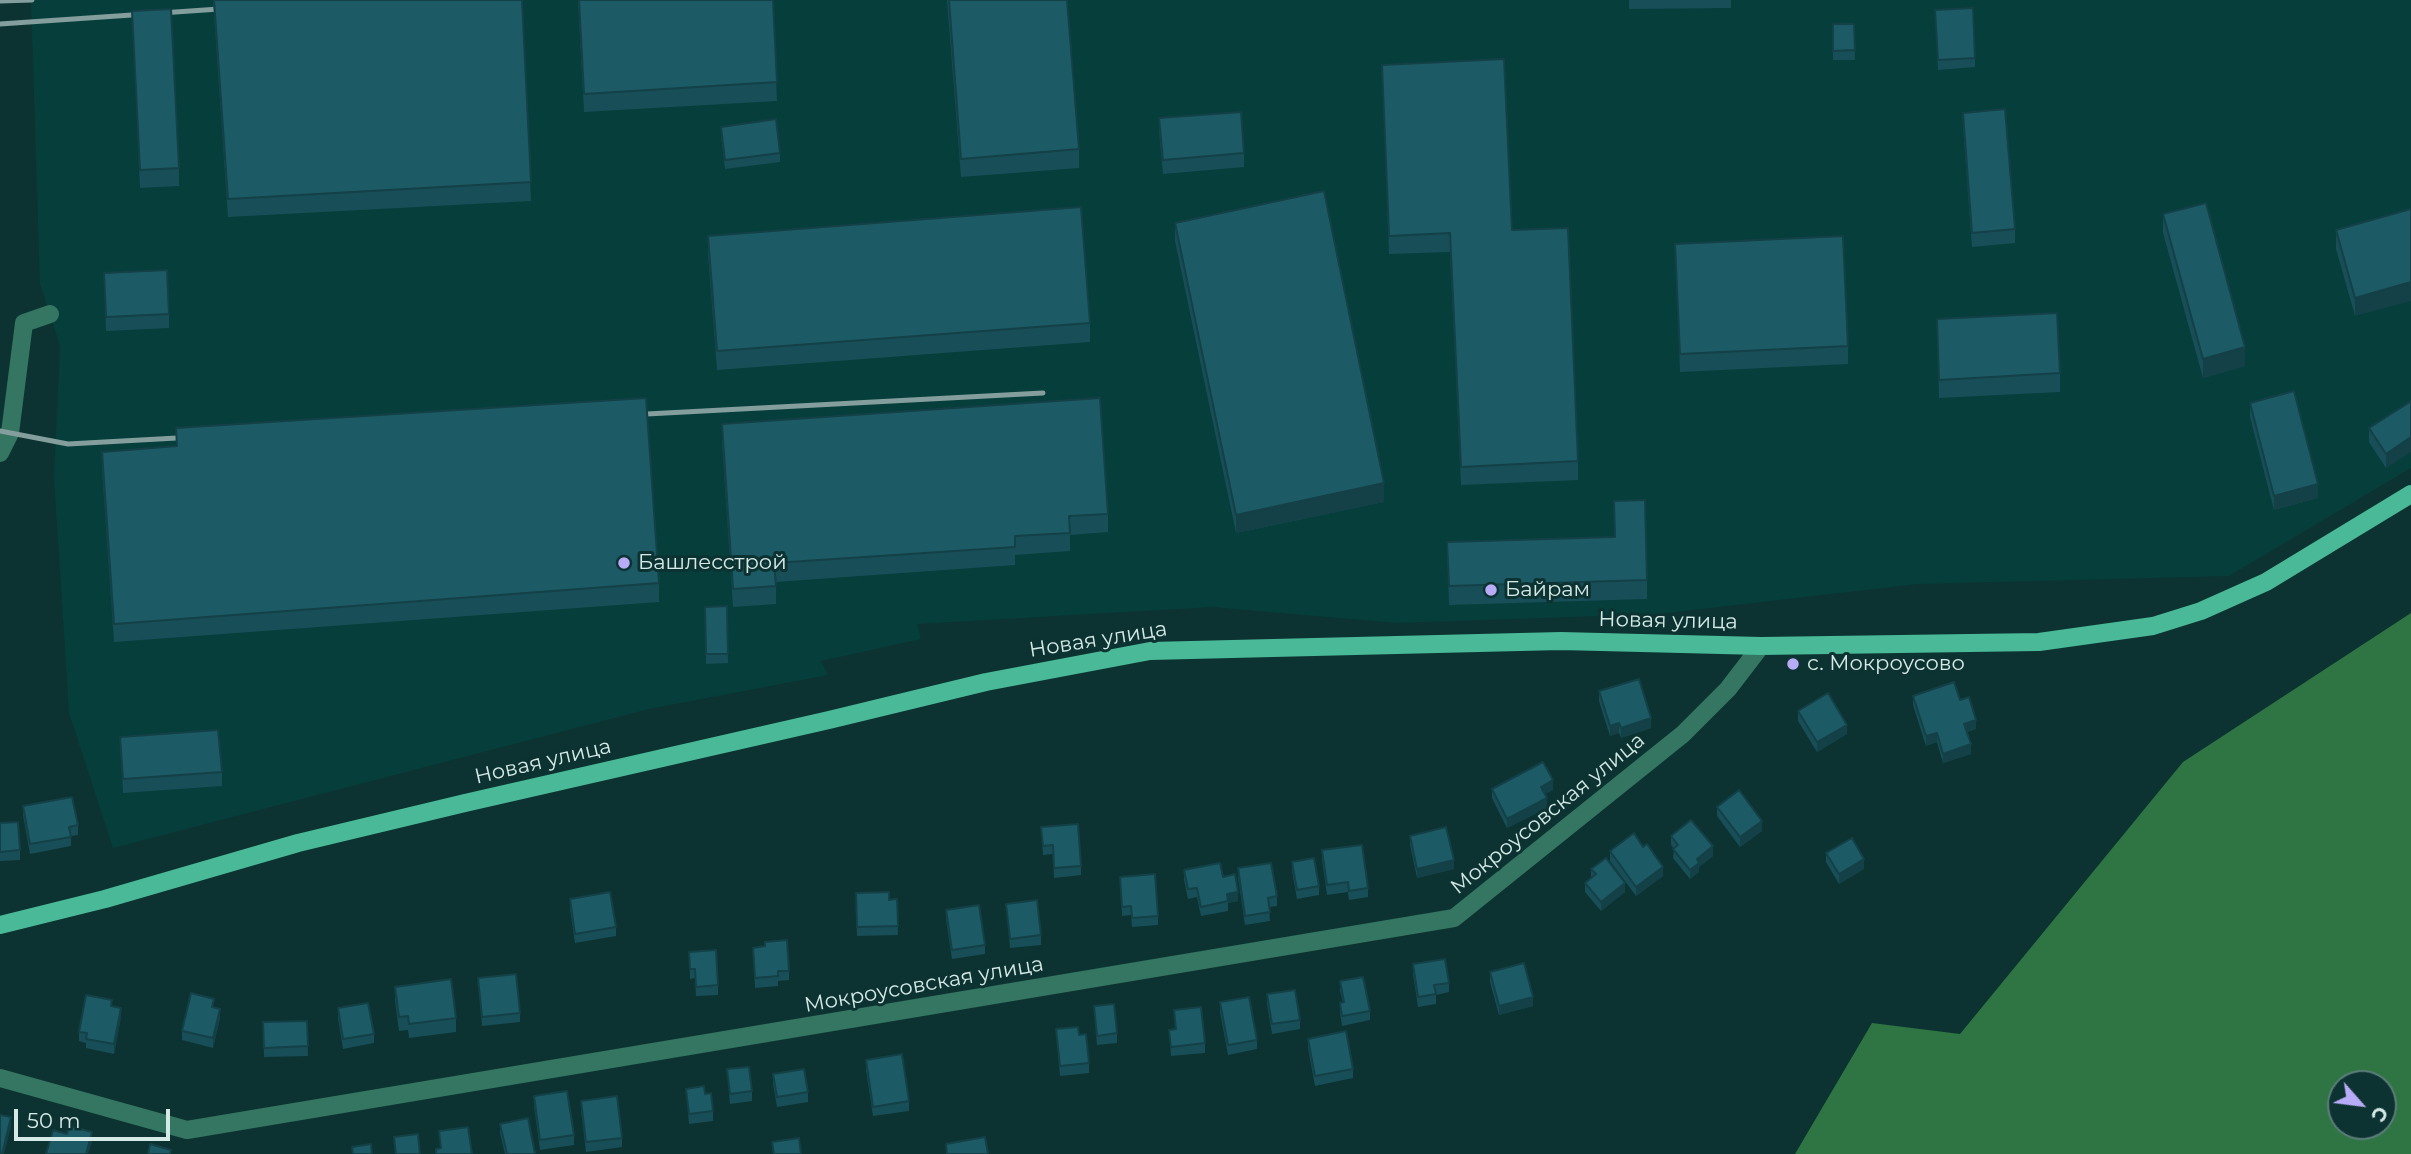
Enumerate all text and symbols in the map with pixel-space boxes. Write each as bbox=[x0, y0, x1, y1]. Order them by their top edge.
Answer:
place label: Башлесстрой bbox=[638, 550, 787, 576]
marker: Башлесстрой bbox=[616, 555, 632, 571]
place label: Байрам bbox=[1505, 577, 1590, 603]
marker: Байрам bbox=[1483, 582, 1499, 598]
street label: Новая улица bbox=[1598, 607, 1738, 635]
street label: Новая улица bbox=[1027, 617, 1169, 663]
place label: с. Мокроусово bbox=[1807, 651, 1965, 677]
marker: с. Мокроусово bbox=[1785, 656, 1801, 672]
street label: Мокроусовская улица bbox=[1446, 728, 1650, 900]
street label: Новая улица bbox=[472, 734, 614, 790]
street label: Мокроусовская улица bbox=[803, 952, 1045, 1018]
north arrow bbox=[2327, 1070, 2397, 1140]
scale bar bbox=[18, 1094, 173, 1138]
text: С bbox=[2366, 1103, 2393, 1126]
text: 50 m bbox=[27, 1108, 81, 1133]

